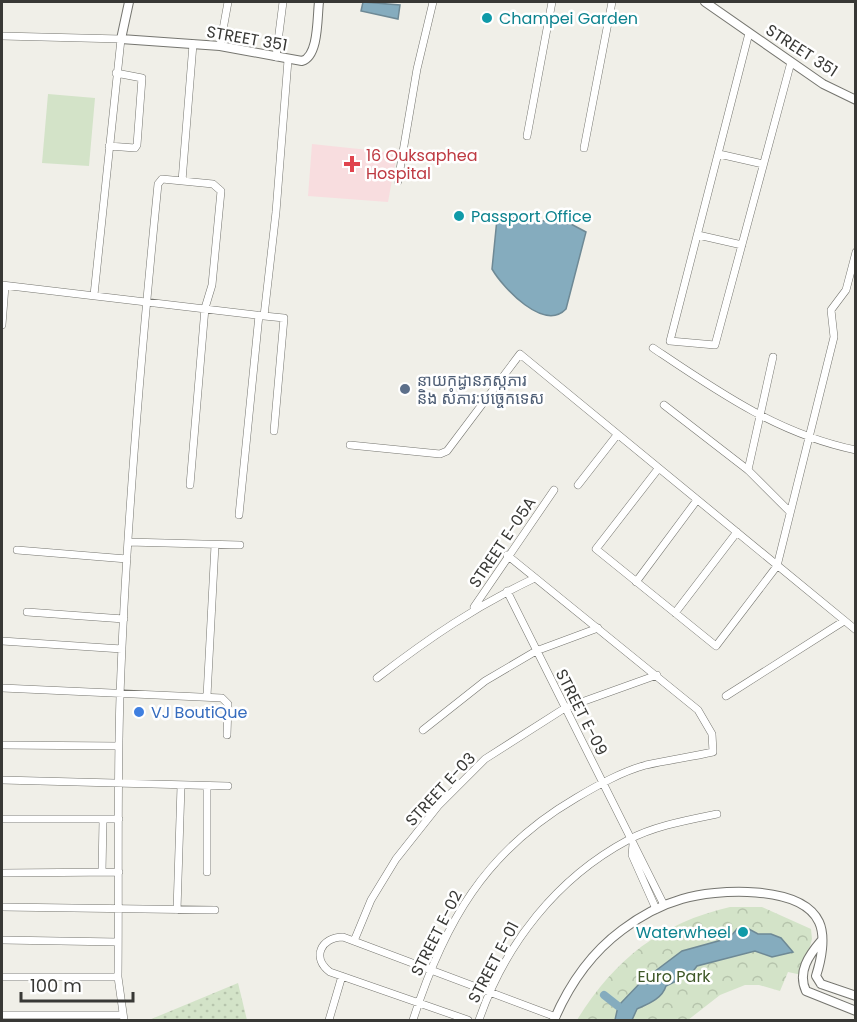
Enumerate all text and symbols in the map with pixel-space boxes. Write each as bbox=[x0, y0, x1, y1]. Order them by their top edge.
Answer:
place label: Champei Garden bbox=[499, 7, 638, 30]
marker: Champei Garden bbox=[480, 11, 494, 25]
street label: STREET 351 bbox=[761, 19, 842, 82]
street label: STREET 351 bbox=[205, 20, 289, 57]
place label: 16 Ouksaphea Hospital bbox=[366, 144, 478, 185]
marker: 16 Ouksaphea Hospital bbox=[343, 155, 361, 173]
place label: Passport Office bbox=[471, 205, 592, 228]
marker: Passport Office bbox=[452, 209, 466, 223]
place label: នាយកដ្ធានភស្កុភារ និង សំភារៈបច្ចេកទេស bbox=[417, 369, 544, 410]
marker: នាយកដ្ធានភស្កុភារ និង សំភារៈបច្ចេកទេស bbox=[398, 382, 412, 396]
street label: STREET E-05A bbox=[464, 492, 541, 592]
street label: STREET E-09 bbox=[550, 665, 613, 759]
place label: VJ BoutiQue bbox=[151, 701, 247, 724]
marker: VJ BoutiQue bbox=[132, 705, 146, 719]
street label: STREET E-03 bbox=[400, 747, 481, 831]
street label: STREET E-02 bbox=[405, 886, 468, 980]
street label: STREET E-01 bbox=[462, 917, 525, 1007]
place label: Waterwheel bbox=[636, 921, 731, 944]
marker: Waterwheel bbox=[736, 925, 750, 939]
scale bar bbox=[21, 965, 134, 1003]
park label: Euro Park bbox=[637, 965, 711, 988]
text: 100 m bbox=[30, 973, 82, 998]

